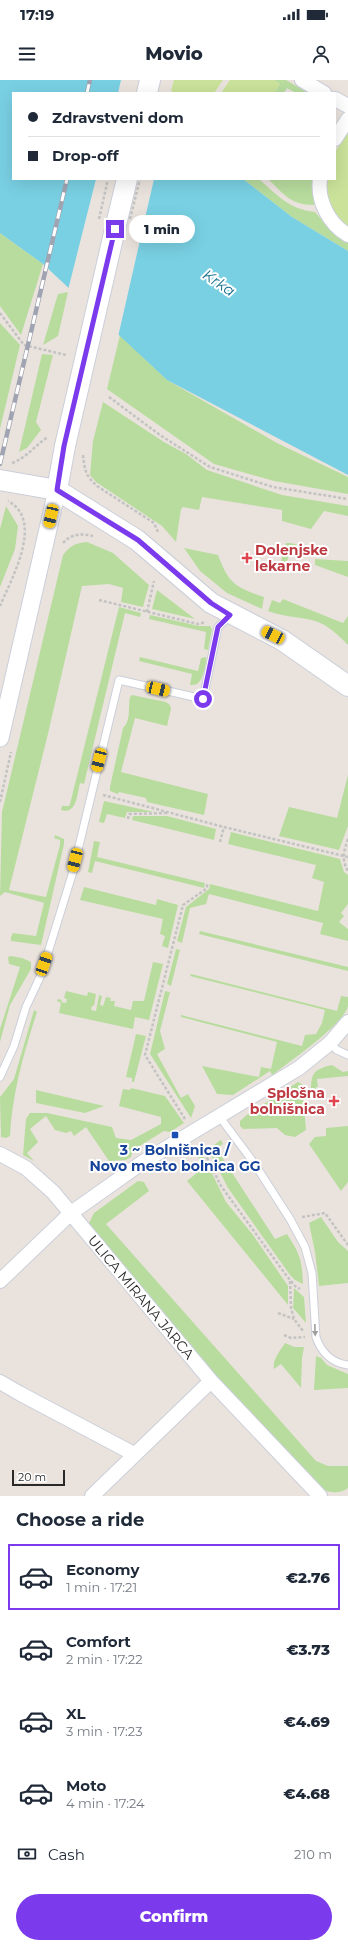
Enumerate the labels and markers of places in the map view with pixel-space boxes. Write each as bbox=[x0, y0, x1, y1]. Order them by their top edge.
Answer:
place label: Dolenjske lekarne bbox=[255, 541, 328, 575]
marker: Dolenjske lekarne bbox=[242, 553, 252, 563]
place label: Splošna bolnišnica bbox=[250, 1084, 325, 1118]
marker: Splošna bolnišnica bbox=[328, 1095, 340, 1107]
marker: 3 ~ Bolnišnica / Novo mesto bolnica GG bbox=[170, 1130, 180, 1140]
place label: 3 ~ Bolnišnica / Novo mesto bolnica GG bbox=[90, 1141, 261, 1175]

